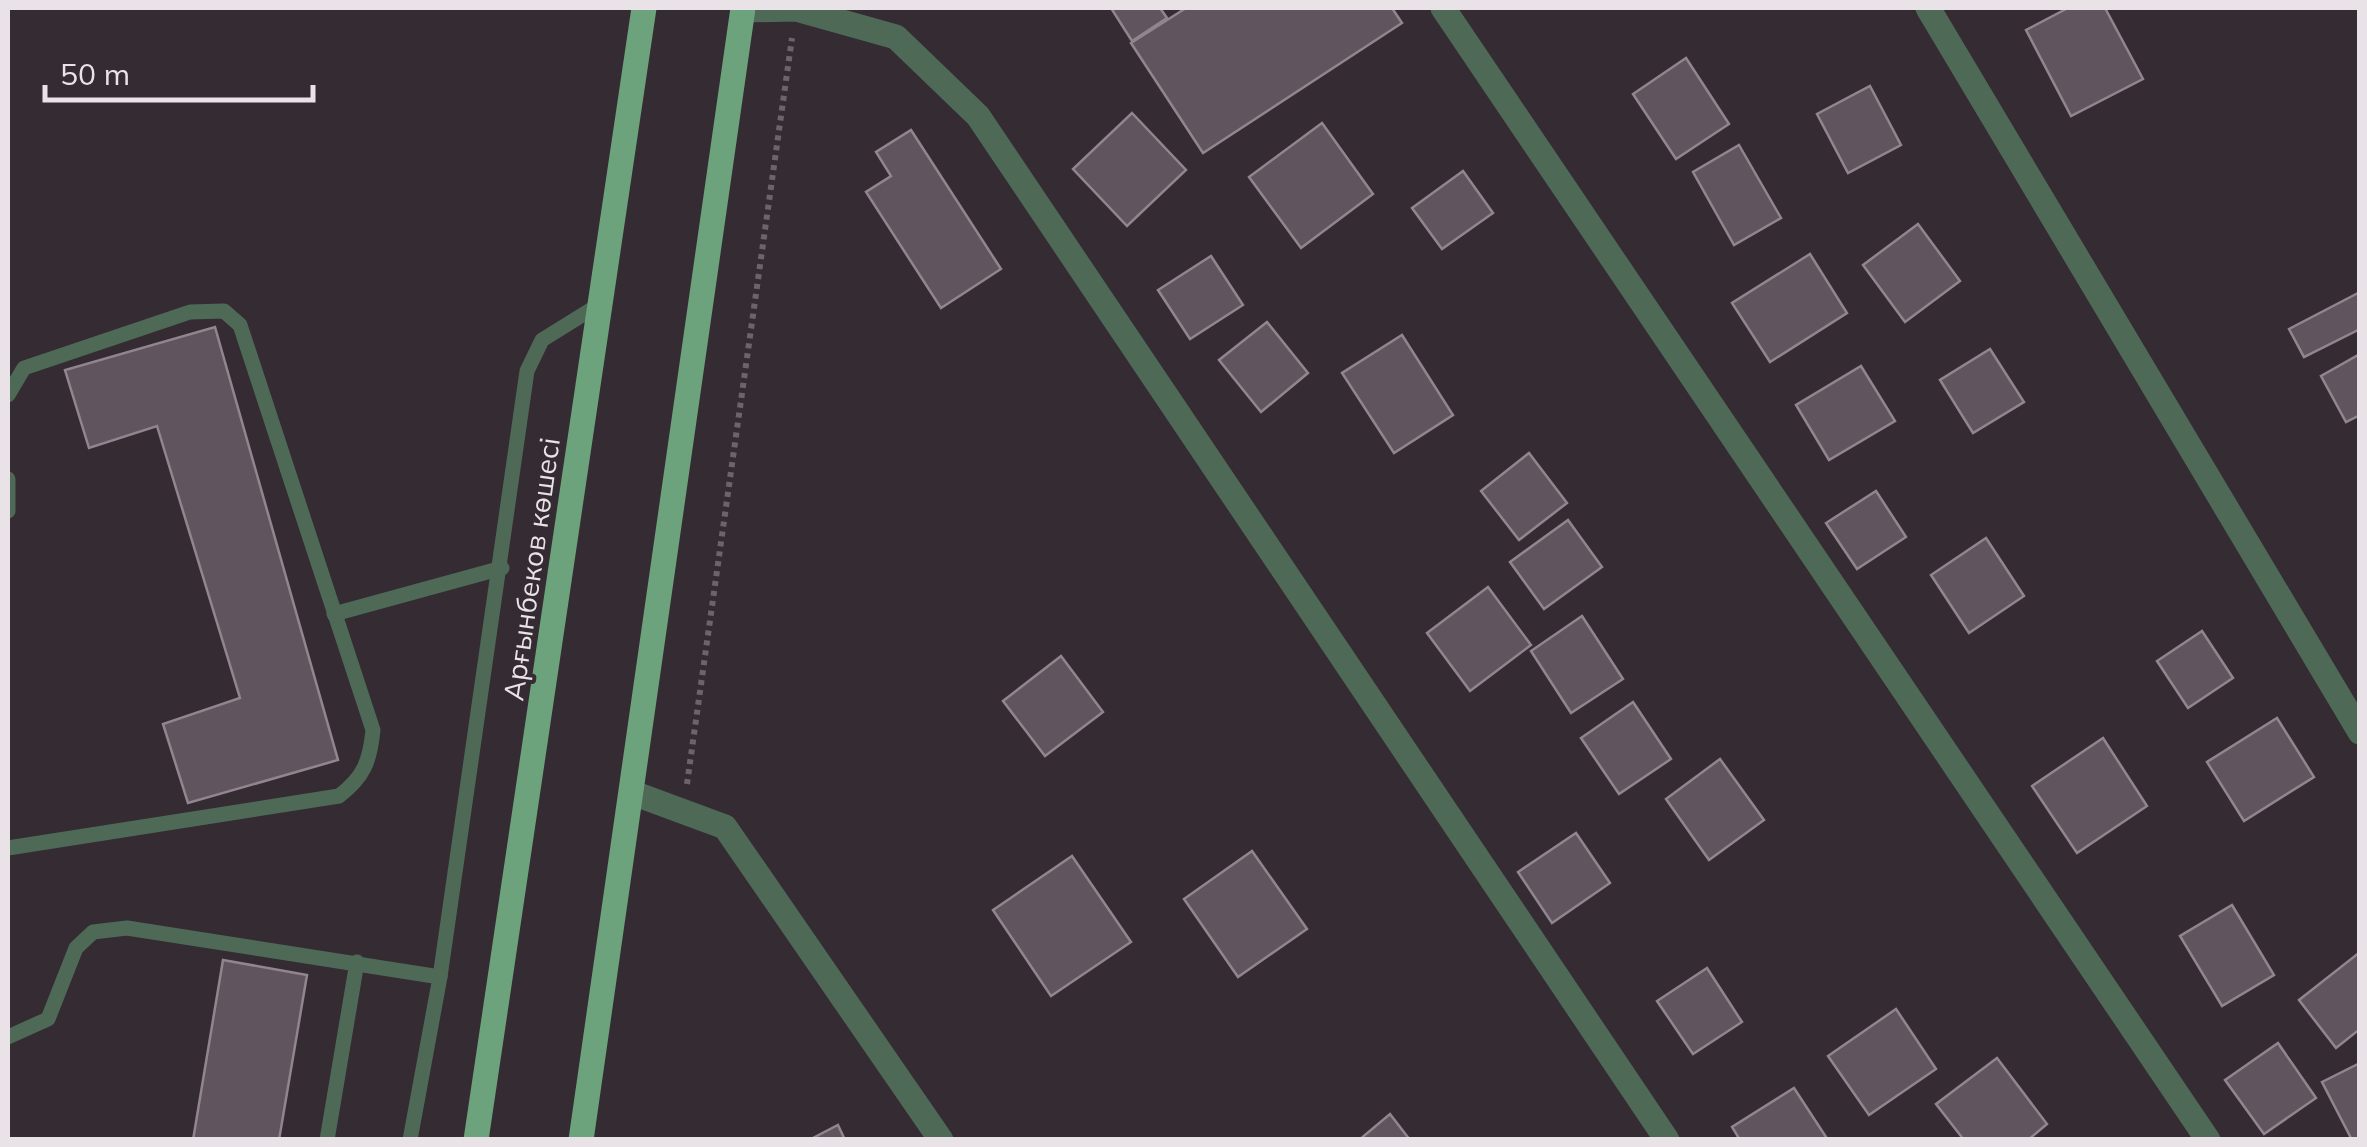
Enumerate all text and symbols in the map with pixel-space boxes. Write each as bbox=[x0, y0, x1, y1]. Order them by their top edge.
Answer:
scale bar bbox=[45, 40, 312, 102]
text: 50 m bbox=[60, 55, 130, 93]
street label: Арғынбеков көшесі bbox=[495, 435, 567, 703]

